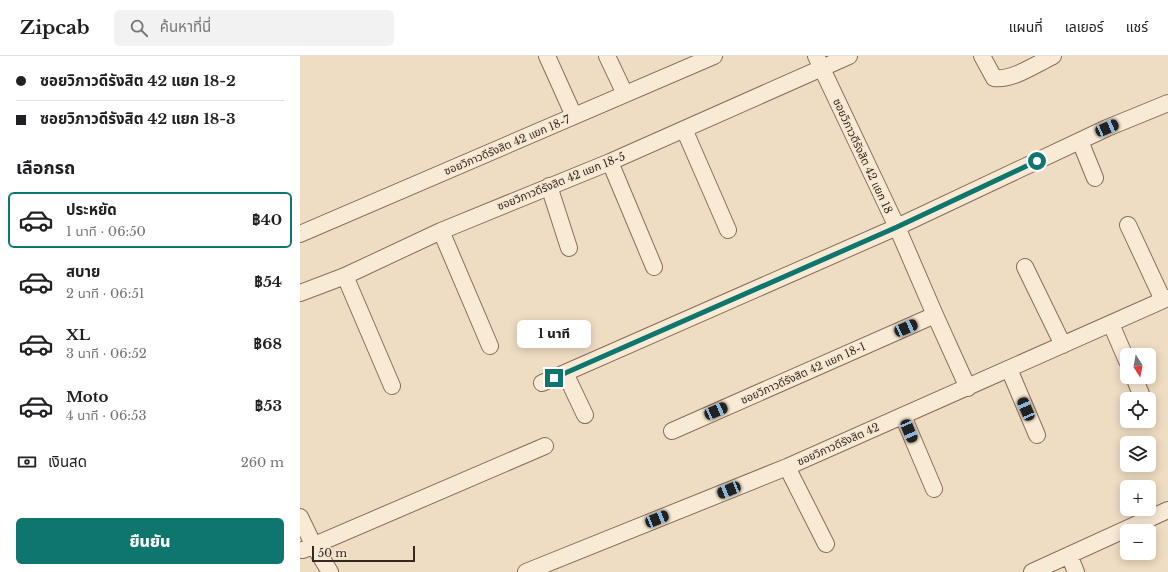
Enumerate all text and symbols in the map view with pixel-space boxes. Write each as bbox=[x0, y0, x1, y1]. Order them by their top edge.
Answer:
search box bbox=[114, 10, 394, 46]
text: Zipcab bbox=[20, 16, 90, 39]
icon: search bbox=[128, 17, 150, 39]
text: ค้นหาที่นี่ bbox=[160, 17, 211, 36]
text: แผนที่ bbox=[1009, 18, 1043, 36]
text: เลเยอร์ bbox=[1065, 18, 1104, 36]
text: แชร์ bbox=[1126, 18, 1148, 36]
text: ซอยวิภาวดีรังสิต 42 แยก 18-2 bbox=[40, 71, 236, 90]
street label: ซอยวิภาวดีรังสิต 42 แยก 18 bbox=[830, 96, 896, 216]
text: ซอยวิภาวดีรังสิต 42 แยก 18-3 bbox=[40, 109, 236, 128]
street label: ซอยวิภาวดีรังสิต 42 แยก 18-7 bbox=[442, 112, 573, 178]
car bbox=[1094, 118, 1120, 138]
street label: ซอยวิภาวดีรังสิต 42 แยก 18-5 bbox=[495, 149, 627, 213]
route start bbox=[1028, 152, 1046, 170]
text: เลือกรถ bbox=[16, 157, 75, 179]
text: ประหยัด bbox=[66, 200, 117, 219]
icon: car bbox=[18, 202, 54, 238]
text: ฿40 bbox=[252, 210, 282, 229]
text: 1 นาที · 06:50 bbox=[66, 223, 146, 240]
text: สบาย bbox=[66, 262, 100, 281]
icon: car bbox=[18, 264, 54, 300]
text: ฿54 bbox=[254, 272, 282, 291]
text: 2 นาที · 06:51 bbox=[66, 285, 145, 302]
car bbox=[893, 318, 919, 338]
callout: 1 นาที bbox=[517, 320, 591, 348]
text: XL bbox=[66, 325, 90, 344]
text: 1 นาที bbox=[538, 325, 570, 342]
icon: car bbox=[18, 326, 54, 362]
text: ฿68 bbox=[254, 334, 282, 353]
street label: ซอยวิภาวดีรังสิต 42 แยก 18-1 bbox=[738, 339, 868, 407]
text: 3 นาที · 06:52 bbox=[66, 345, 147, 362]
north arrow bbox=[1120, 348, 1156, 384]
map controls bbox=[1120, 348, 1156, 560]
route end bbox=[545, 369, 563, 387]
text: Moto bbox=[66, 387, 108, 406]
icon: car bbox=[18, 388, 54, 424]
button: locate bbox=[1120, 392, 1156, 428]
text: ฿53 bbox=[255, 396, 282, 415]
car bbox=[1016, 396, 1036, 422]
car bbox=[703, 401, 729, 421]
text: 4 นาที · 06:53 bbox=[66, 407, 146, 424]
car bbox=[899, 418, 919, 444]
street label: ซอยวิภาวดีรังสิต 42 bbox=[795, 419, 882, 468]
button: layers bbox=[1120, 436, 1156, 472]
icon: cash bbox=[16, 451, 38, 473]
text: เงินสด bbox=[48, 452, 87, 471]
text: 260 m bbox=[241, 454, 284, 471]
car bbox=[716, 480, 742, 500]
button: + bbox=[1120, 480, 1156, 516]
car bbox=[644, 509, 670, 529]
button: ยืนยัน bbox=[16, 518, 284, 564]
button: − bbox=[1120, 524, 1156, 560]
scale bar bbox=[312, 544, 415, 563]
text: 50 m bbox=[318, 546, 347, 560]

